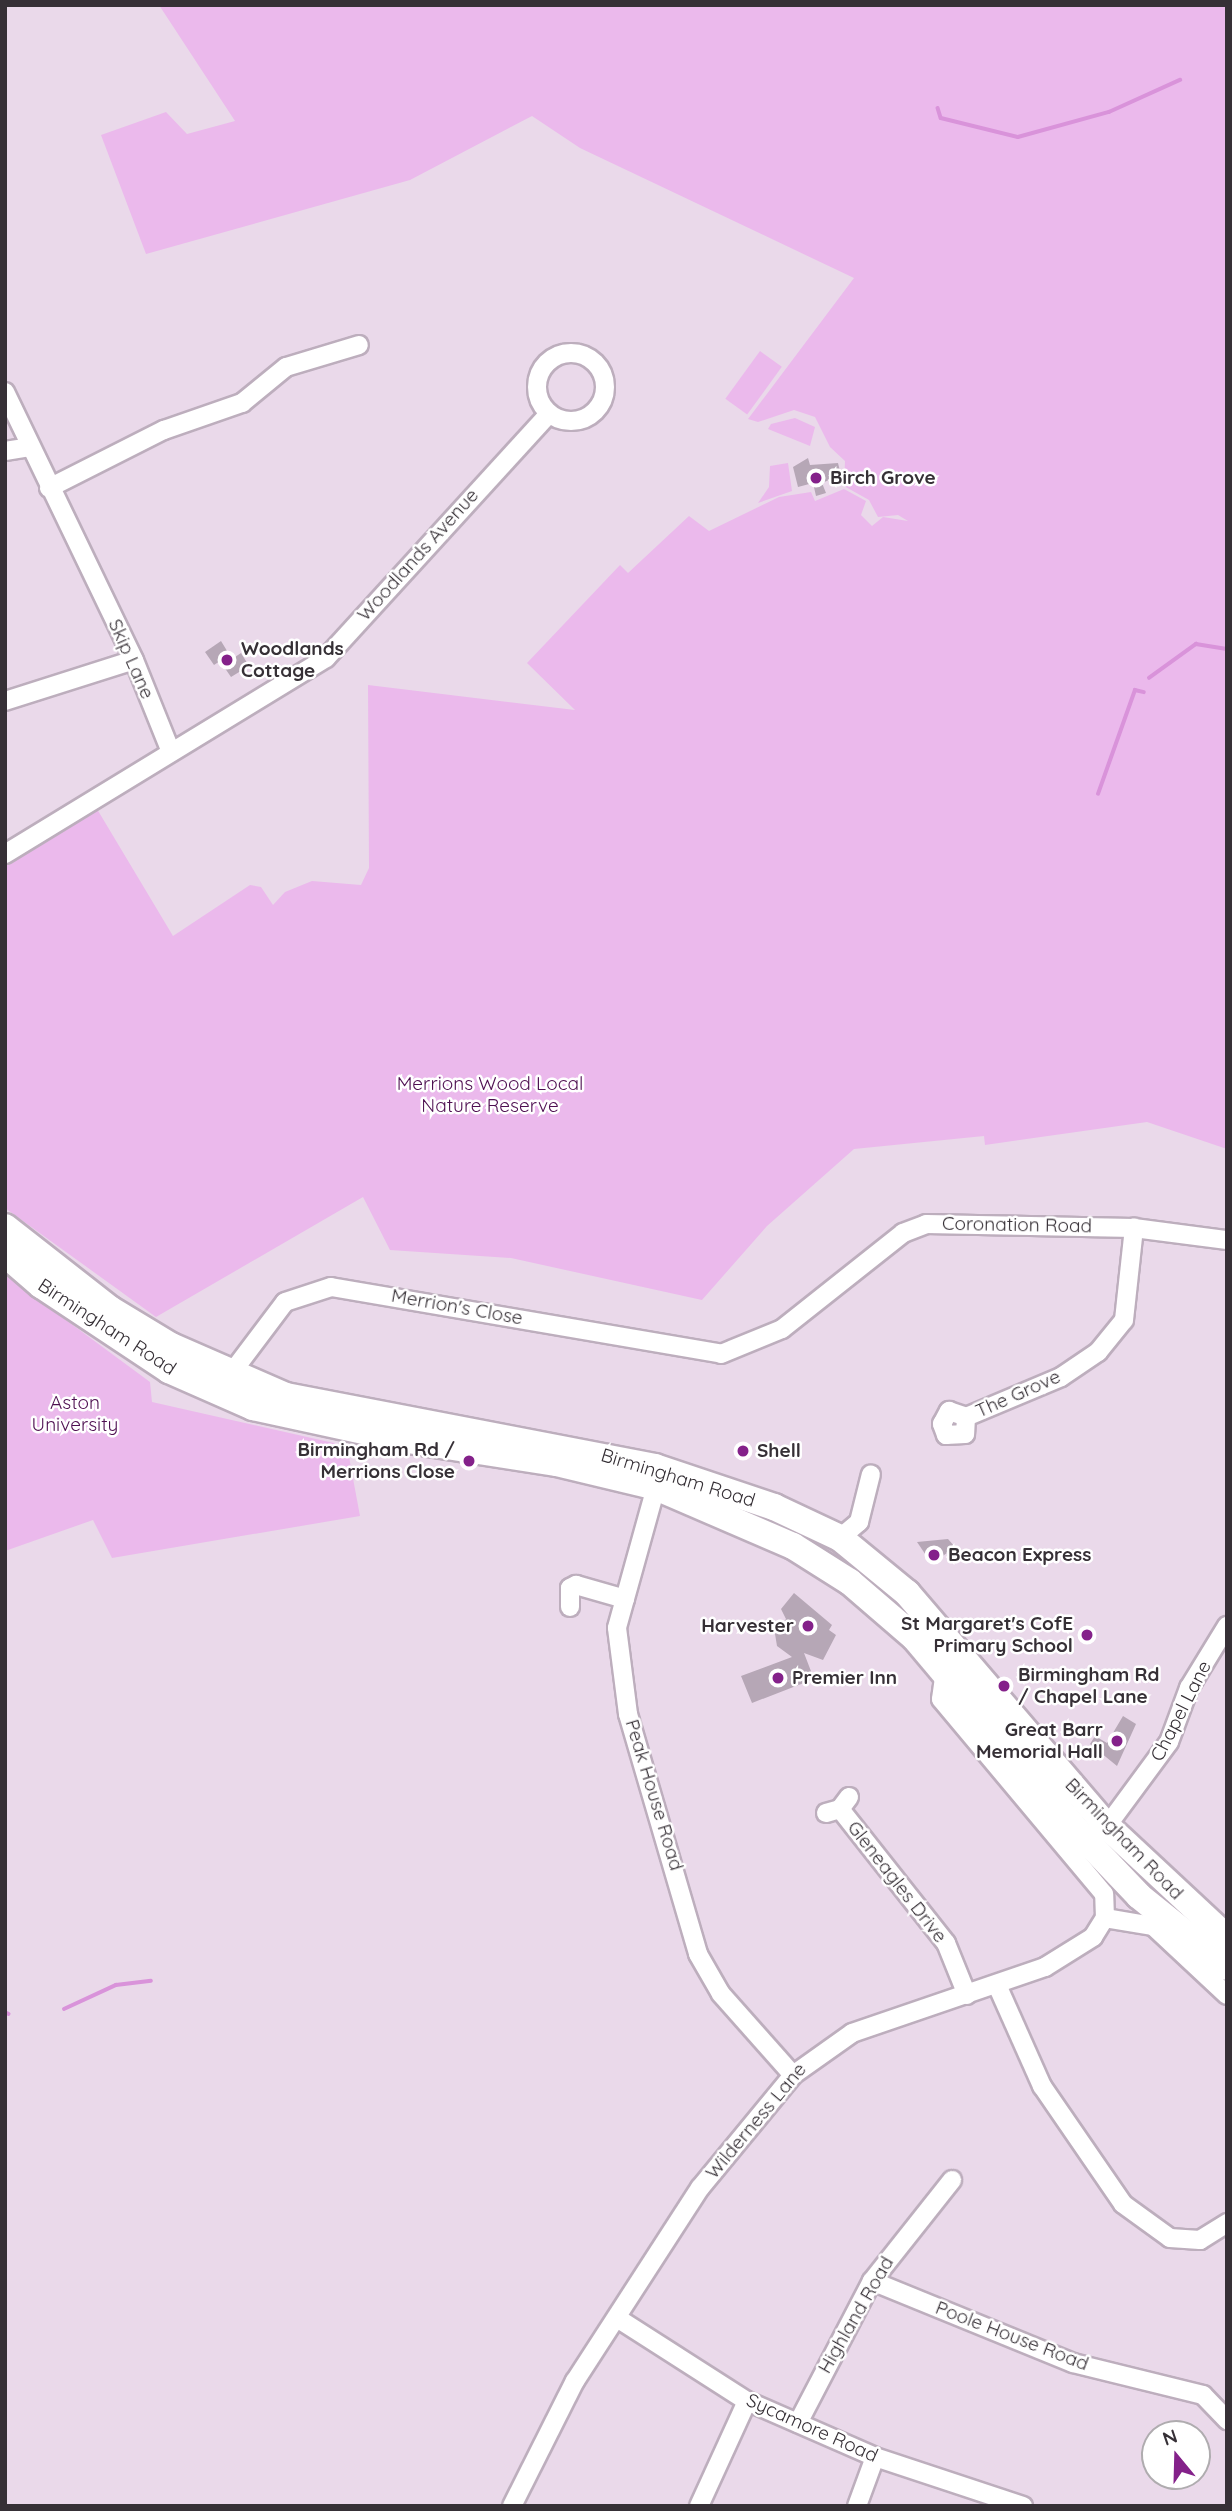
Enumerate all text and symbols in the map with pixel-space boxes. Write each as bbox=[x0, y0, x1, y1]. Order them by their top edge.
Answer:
place label: Birch Grove bbox=[830, 467, 936, 489]
marker: Birch Grove bbox=[808, 470, 824, 486]
street label: Woodlands Avenue bbox=[353, 484, 483, 626]
street label: Skip Lane bbox=[103, 616, 159, 702]
place label: Woodlands Cottage bbox=[241, 638, 344, 682]
marker: Woodlands Cottage bbox=[219, 652, 235, 668]
park label: Merrions Wood Local Nature Reserve bbox=[397, 1073, 583, 1117]
street label: Coronation Road bbox=[942, 1212, 1092, 1238]
street label: Birmingham Road bbox=[34, 1274, 180, 1380]
street label: Merrion's Close bbox=[389, 1284, 525, 1330]
street label: The Grove bbox=[972, 1365, 1064, 1423]
park label: Aston University bbox=[32, 1392, 118, 1436]
place label: Birmingham Rd / Merrions Close bbox=[297, 1439, 455, 1483]
place label: Shell bbox=[757, 1440, 801, 1462]
marker: Shell bbox=[735, 1443, 751, 1459]
street label: Birmingham Road bbox=[598, 1444, 758, 1512]
marker: Birmingham Rd / Merrions Close bbox=[461, 1453, 477, 1469]
place label: Beacon Express bbox=[948, 1544, 1091, 1566]
marker: Beacon Express bbox=[926, 1547, 942, 1563]
place label: St Margaret's CofE Primary School bbox=[901, 1613, 1073, 1657]
place label: Harvester bbox=[701, 1615, 794, 1637]
marker: Harvester bbox=[800, 1618, 816, 1634]
marker: St Margaret's CofE Primary School bbox=[1079, 1627, 1095, 1643]
street label: Chapel Lane bbox=[1146, 1657, 1216, 1765]
place label: Birmingham Rd / Chapel Lane bbox=[1018, 1664, 1159, 1708]
place label: Premier Inn bbox=[792, 1667, 897, 1689]
marker: Premier Inn bbox=[770, 1670, 786, 1686]
marker: Birmingham Rd / Chapel Lane bbox=[996, 1678, 1012, 1694]
street label: Peak House Road bbox=[620, 1717, 688, 1873]
place label: Great Barr Memorial Hall bbox=[976, 1719, 1103, 1763]
marker: Great Barr Memorial Hall bbox=[1109, 1733, 1125, 1749]
street label: Birmingham Road bbox=[1060, 1774, 1188, 1904]
street label: Gleneagles Drive bbox=[842, 1817, 952, 1947]
street label: Wilderness Lane bbox=[701, 2058, 811, 2184]
street label: Highland Road bbox=[813, 2253, 899, 2377]
street label: Poole House Road bbox=[932, 2296, 1092, 2376]
street label: Sycamore Road bbox=[743, 2389, 881, 2467]
north arrow bbox=[1141, 2420, 1211, 2490]
text: N bbox=[1159, 2423, 1180, 2451]

